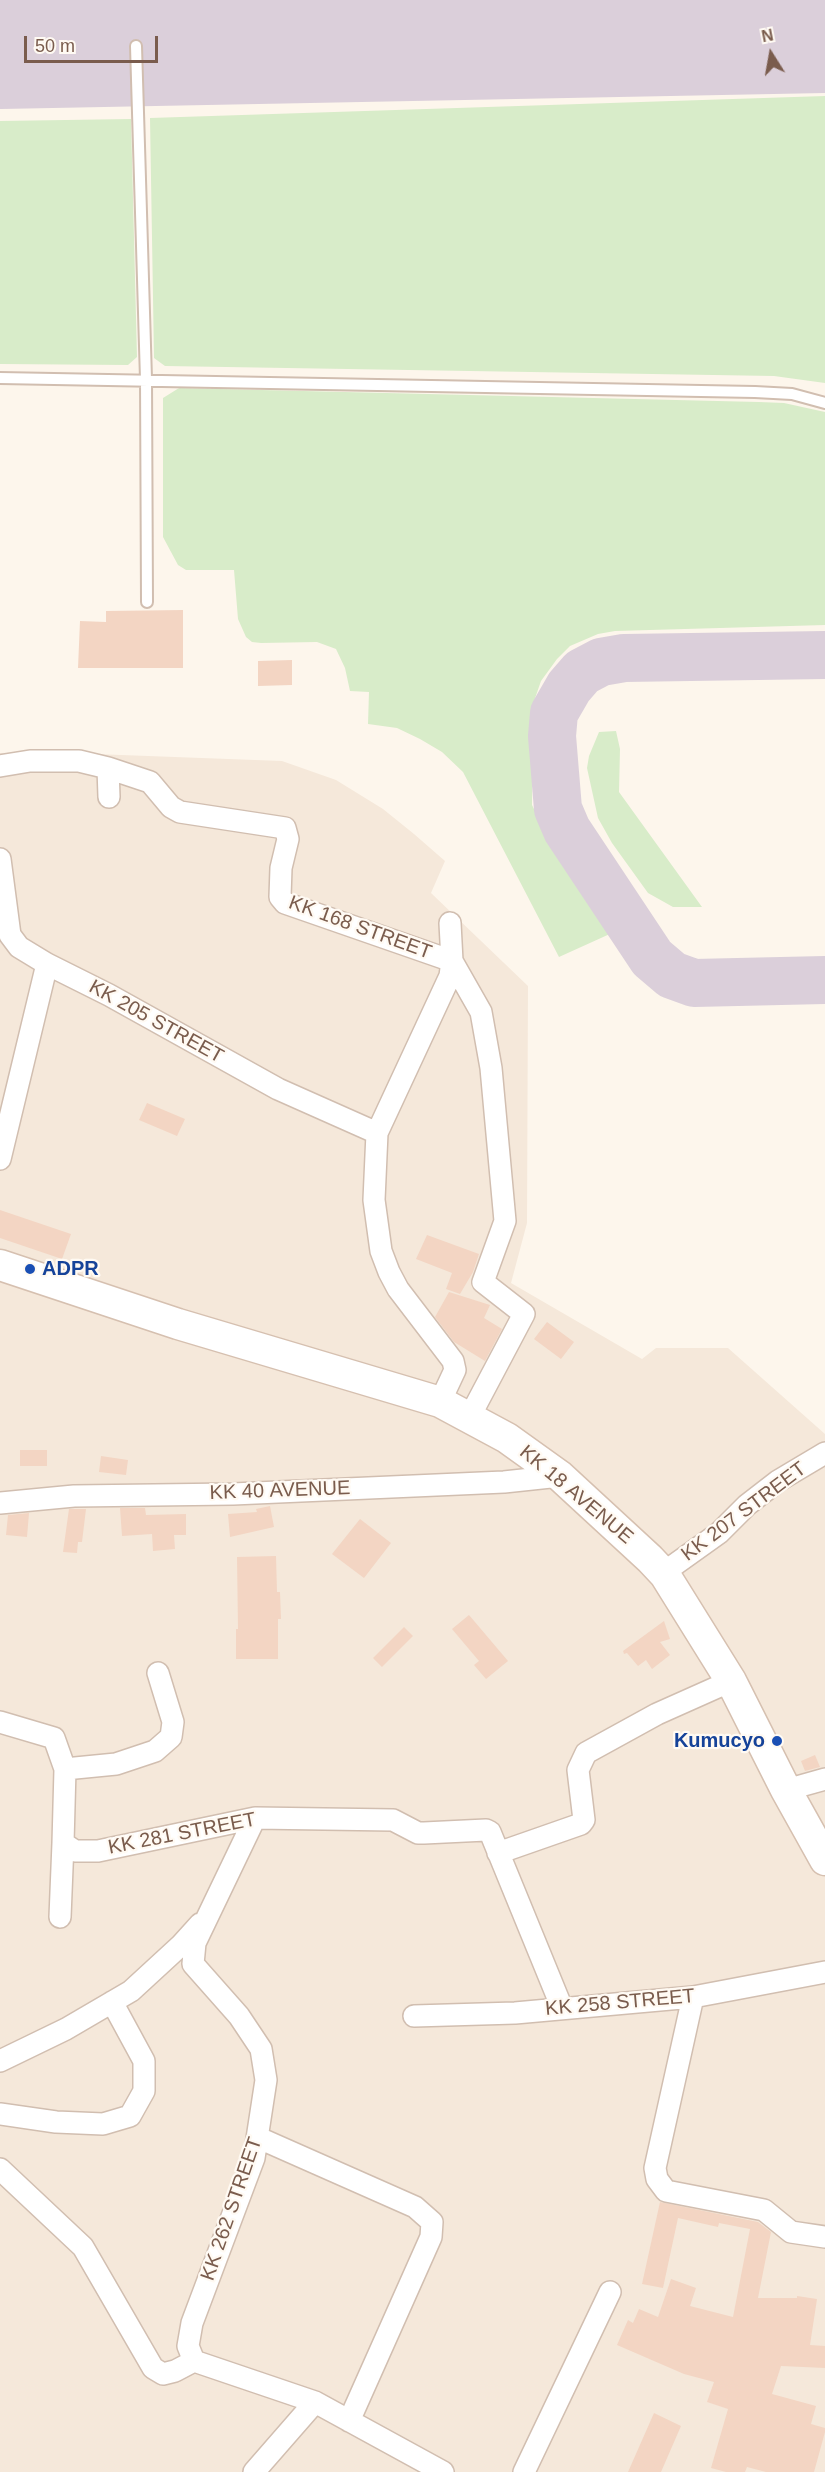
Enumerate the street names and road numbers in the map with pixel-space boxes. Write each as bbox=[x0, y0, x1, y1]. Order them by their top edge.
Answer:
street label: KK 168 STREET bbox=[285, 891, 435, 965]
street label: KK 205 STREET bbox=[85, 975, 227, 1069]
street label: KK 18 AVENUE bbox=[514, 1441, 638, 1549]
street label: KK 207 STREET bbox=[677, 1457, 811, 1567]
street label: KK 40 AVENUE bbox=[209, 1477, 351, 1505]
street label: KK 281 STREET bbox=[106, 1808, 258, 1860]
street label: KK 258 STREET bbox=[544, 1985, 696, 2021]
street label: KK 262 STREET bbox=[196, 2134, 268, 2284]

